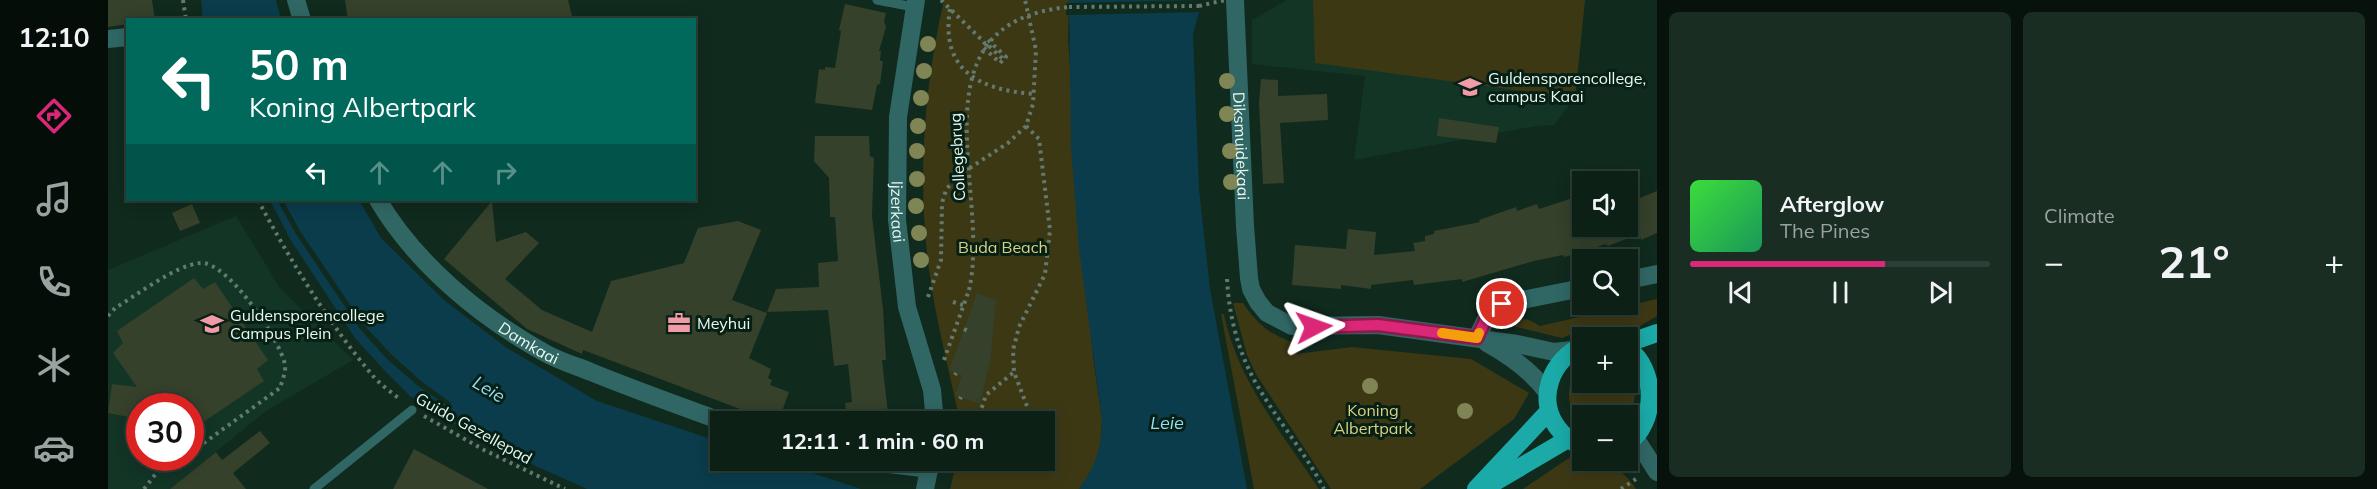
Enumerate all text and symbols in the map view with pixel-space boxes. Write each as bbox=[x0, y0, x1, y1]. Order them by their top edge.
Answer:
text: 12:10 bbox=[18, 20, 90, 54]
text: 50 m bbox=[249, 38, 349, 91]
icon: left bbox=[150, 42, 228, 120]
place label: Guldensporencollege, campus Kaai bbox=[1488, 68, 1646, 106]
school or university icon: Guldensporencollege, campus Kaai bbox=[1457, 74, 1483, 100]
text: Koning Albertpark bbox=[249, 90, 476, 124]
street label: Diksmuidekaai bbox=[1229, 91, 1254, 200]
icon: directions bbox=[33, 95, 75, 137]
street label: Collegebrug bbox=[945, 112, 969, 202]
icon: left bbox=[300, 156, 333, 189]
icon: ahead bbox=[363, 156, 396, 189]
icon: ahead bbox=[426, 156, 459, 189]
icon: right bbox=[489, 156, 522, 189]
map controls bbox=[1572, 171, 1638, 471]
button: sound bbox=[1572, 171, 1638, 237]
icon: music bbox=[33, 178, 75, 220]
street label: Ijzerkaai bbox=[887, 181, 910, 244]
text: Afterglow bbox=[1780, 190, 1884, 218]
text: Climate bbox=[2044, 203, 2115, 228]
text: The Pines bbox=[1780, 218, 1870, 243]
text: 21° bbox=[2158, 233, 2230, 289]
park label: Buda Beach bbox=[958, 237, 1048, 257]
text: − bbox=[2044, 241, 2064, 282]
text: + bbox=[2324, 241, 2344, 282]
button: search bbox=[1572, 249, 1638, 315]
icon: phone bbox=[33, 261, 75, 303]
icon: previous bbox=[1724, 276, 1757, 309]
icon: pause bbox=[1824, 276, 1857, 309]
icon: next bbox=[1924, 276, 1957, 309]
pin bbox=[1476, 278, 1527, 329]
icon: arrive bbox=[1485, 287, 1518, 320]
position arrow bbox=[1282, 295, 1346, 359]
place label: Guldensporencollege Campus Plein bbox=[230, 305, 384, 343]
office icon: Meyhui bbox=[666, 310, 692, 336]
school or university icon: Guldensporencollege Campus Plein bbox=[199, 311, 225, 337]
place label: Meyhui bbox=[697, 313, 750, 333]
street label: Damkaai bbox=[495, 317, 562, 369]
button: + bbox=[1572, 327, 1638, 393]
icon: climate bbox=[33, 344, 75, 386]
water label: Leie bbox=[469, 370, 509, 408]
street label: Guido Gezellepad bbox=[412, 388, 536, 468]
speed limit sign: 30 bbox=[126, 393, 204, 471]
park label: Koning Albertpark bbox=[1334, 400, 1413, 438]
button: − bbox=[1572, 405, 1638, 471]
water label: Leie bbox=[1150, 411, 1184, 434]
icon: car bbox=[33, 427, 75, 469]
text: 12:11 · 1 min · 60 m bbox=[781, 427, 984, 455]

